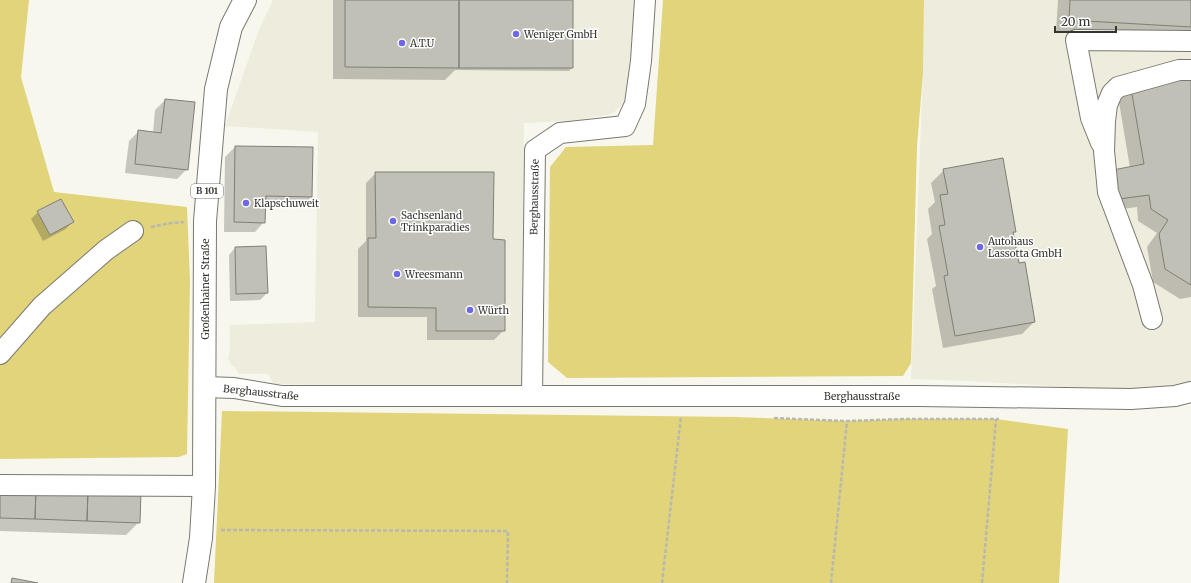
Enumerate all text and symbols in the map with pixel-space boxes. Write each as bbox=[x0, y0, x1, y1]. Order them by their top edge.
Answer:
scale bar bbox=[1055, 8, 1116, 34]
text: 20 m bbox=[1061, 14, 1090, 29]
place label: Weniger GmbH bbox=[523, 28, 597, 41]
marker: Weniger GmbH bbox=[511, 29, 521, 39]
place label: A.T.U bbox=[409, 37, 435, 50]
marker: A.T.U bbox=[397, 38, 407, 48]
street label: Berghausstraße bbox=[527, 159, 542, 235]
road number: B 101 bbox=[191, 184, 223, 198]
place label: Klapschuweit bbox=[254, 197, 319, 210]
marker: Klapschuweit bbox=[241, 198, 251, 208]
place label: Sachsenland Trinkparadies bbox=[401, 209, 470, 234]
marker: Sachsenland Trinkparadies bbox=[388, 216, 398, 226]
place label: Autohaus Lassotta GmbH bbox=[987, 235, 1062, 260]
street label: Großenhainer Straße bbox=[199, 239, 212, 339]
marker: Autohaus Lassotta GmbH bbox=[975, 242, 985, 252]
place label: Wreesmann bbox=[404, 268, 463, 281]
marker: Wreesmann bbox=[392, 269, 402, 279]
place label: Würth bbox=[477, 304, 509, 317]
marker: Würth bbox=[465, 305, 475, 315]
street label: Berghausstraße bbox=[223, 382, 299, 403]
street label: Berghausstraße bbox=[824, 390, 900, 403]

